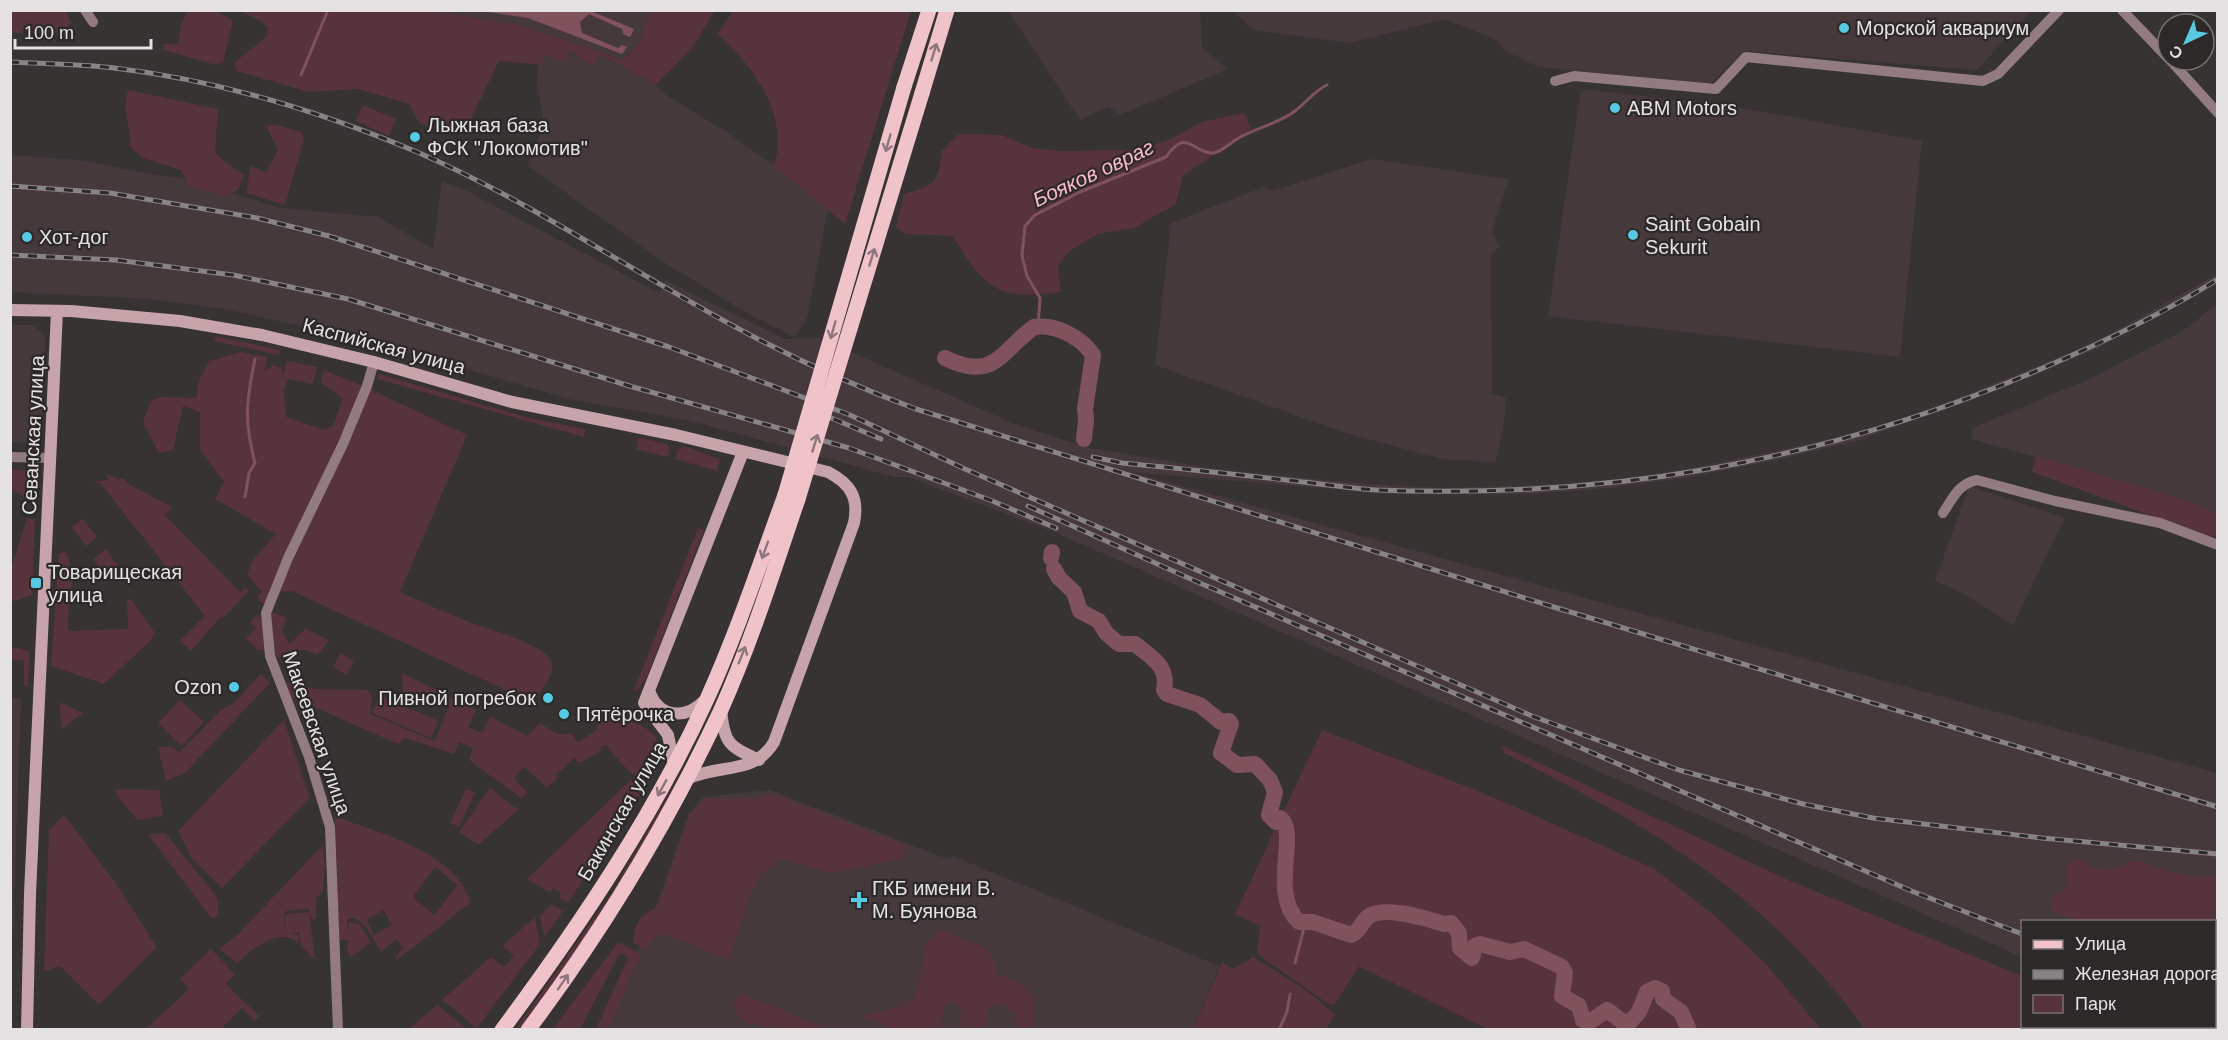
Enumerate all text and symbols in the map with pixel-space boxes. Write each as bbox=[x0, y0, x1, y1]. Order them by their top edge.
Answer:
scale bar bbox=[15, 12, 152, 50]
north arrow bbox=[2156, 12, 2216, 72]
place label: Морской аквариум bbox=[1856, 17, 2029, 39]
marker: Морской аквариум bbox=[1837, 21, 1851, 35]
text: 100 m bbox=[24, 23, 74, 43]
one-way arrow bbox=[929, 42, 940, 61]
text: С bbox=[2166, 42, 2186, 63]
place label: ABM Motors bbox=[1627, 97, 1737, 119]
marker: ABM Motors bbox=[1608, 101, 1622, 115]
place label: Лыжная база ФСК "Локомотив" bbox=[427, 114, 588, 159]
marker: Лыжная база ФСК "Локомотив" bbox=[408, 130, 422, 144]
one-way arrow bbox=[882, 133, 893, 152]
water label: Бояков овраг bbox=[1029, 135, 1157, 211]
place label: Saint Gobain Sekurit bbox=[1645, 213, 1761, 258]
place label: Хот-дог bbox=[39, 226, 109, 248]
marker: Saint Gobain Sekurit bbox=[1626, 228, 1640, 242]
marker: Хот-дог bbox=[20, 230, 34, 244]
one-way arrow bbox=[867, 248, 878, 267]
street label: Каспийская улица bbox=[300, 314, 469, 379]
one-way arrow bbox=[827, 320, 838, 339]
street label: Севанская улица bbox=[18, 354, 48, 515]
one-way arrow bbox=[811, 434, 822, 453]
one-way arrow bbox=[758, 540, 769, 559]
place label: Товарищеская улица bbox=[48, 561, 182, 606]
marker: Товарищеская улица bbox=[29, 576, 43, 590]
one-way arrow bbox=[737, 646, 748, 665]
street label: Макеевская улица bbox=[279, 648, 356, 818]
place label: Ozon bbox=[174, 676, 222, 698]
marker: Ozon bbox=[227, 680, 241, 694]
place label: Пивной погребок bbox=[378, 687, 536, 709]
marker: Пивной погребок bbox=[541, 691, 555, 705]
place label: Пятёрочка bbox=[576, 703, 675, 725]
marker: Пятёрочка bbox=[557, 707, 571, 721]
street label: Бакинская улица bbox=[573, 737, 671, 884]
one-way arrow bbox=[656, 779, 668, 796]
place label: ГКБ имени В. М. Буянова bbox=[872, 877, 996, 922]
marker: ГКБ имени В. М. Буянова bbox=[850, 891, 868, 909]
legend bbox=[2021, 920, 2216, 1028]
text: Улица bbox=[2075, 934, 2127, 954]
text: Железная дорога bbox=[2075, 964, 2222, 984]
one-way arrow bbox=[557, 975, 569, 991]
text: Парк bbox=[2075, 994, 2116, 1014]

